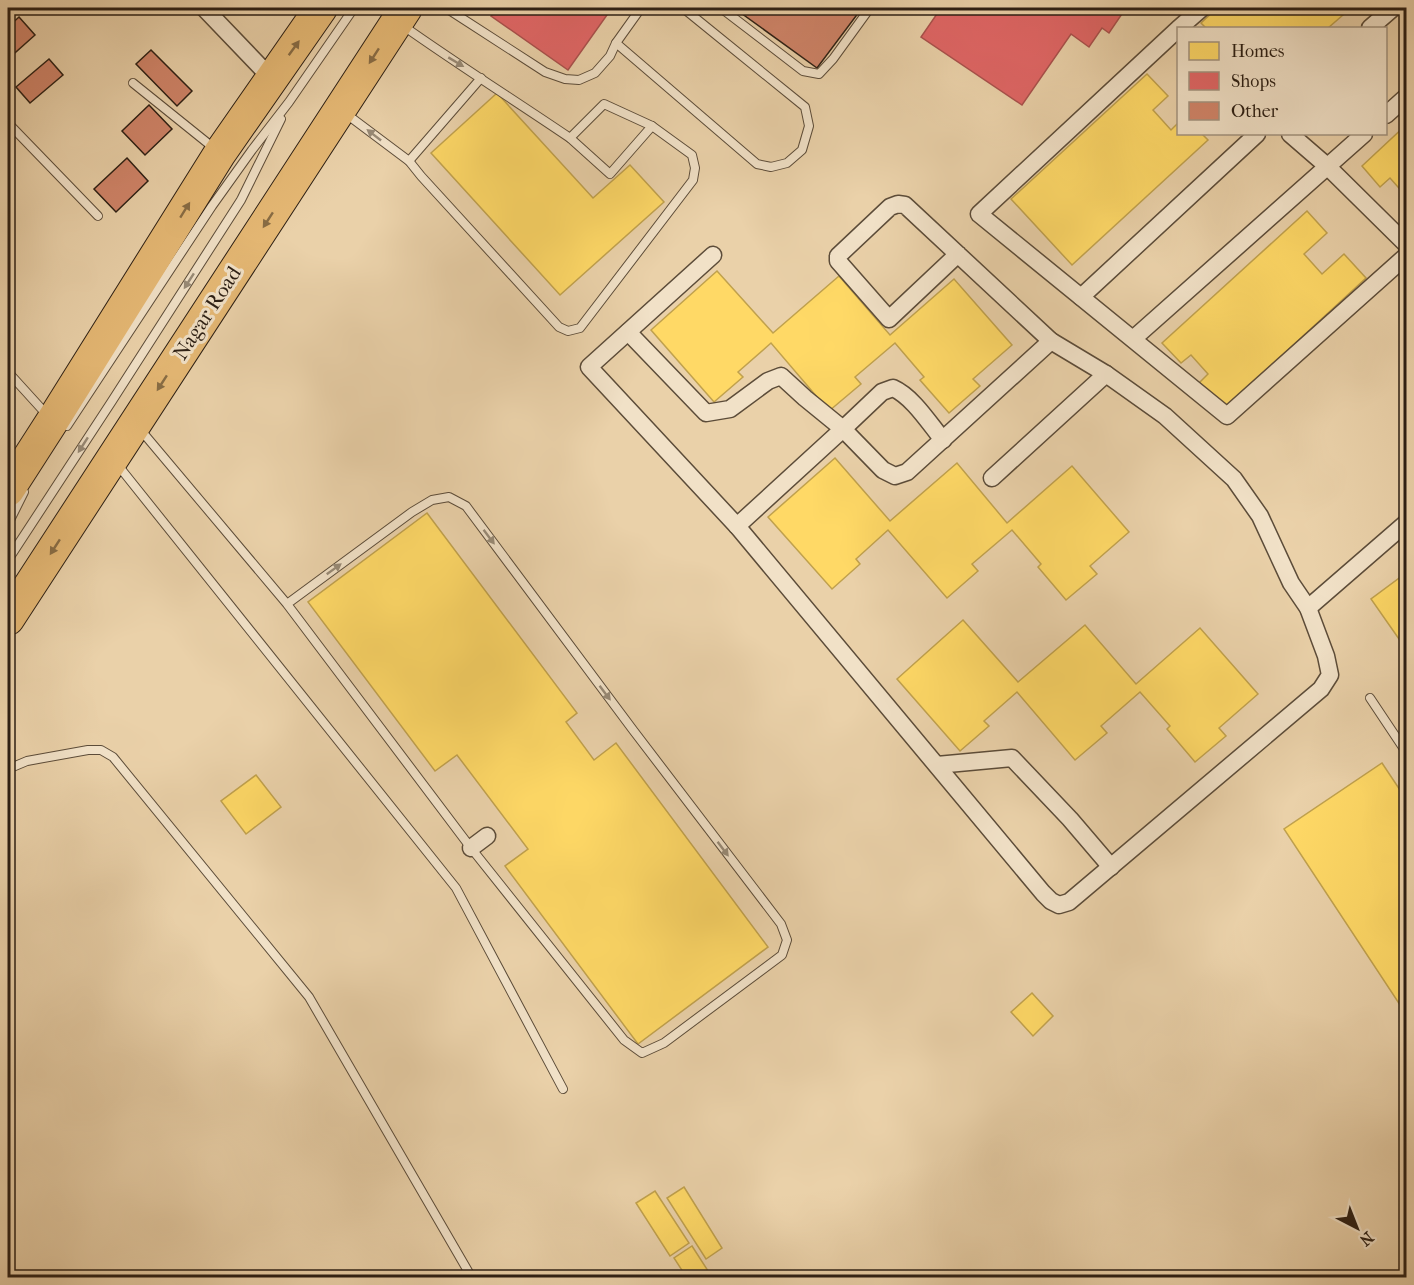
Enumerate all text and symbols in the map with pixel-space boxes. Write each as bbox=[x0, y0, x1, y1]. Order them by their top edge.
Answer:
legend bbox=[1177, 27, 1387, 135]
one-way arrow bbox=[288, 40, 300, 56]
text: Homes bbox=[1231, 41, 1285, 62]
one-way arrow bbox=[368, 48, 380, 64]
one-way arrow bbox=[448, 57, 464, 68]
text: Shops bbox=[1231, 71, 1276, 92]
text: Other bbox=[1231, 101, 1279, 122]
one-way arrow bbox=[367, 130, 382, 142]
one-way arrow bbox=[179, 202, 190, 218]
one-way arrow bbox=[263, 212, 274, 228]
street label: Nagar Road bbox=[168, 261, 246, 364]
one-way arrow bbox=[183, 273, 194, 289]
one-way arrow bbox=[156, 375, 168, 391]
one-way arrow bbox=[78, 437, 89, 453]
one-way arrow bbox=[483, 528, 495, 544]
one-way arrow bbox=[49, 538, 61, 554]
one-way arrow bbox=[325, 563, 341, 575]
one-way arrow bbox=[599, 686, 611, 701]
one-way arrow bbox=[717, 840, 729, 856]
north arrow bbox=[1327, 1198, 1387, 1258]
text: N bbox=[1355, 1228, 1378, 1250]

